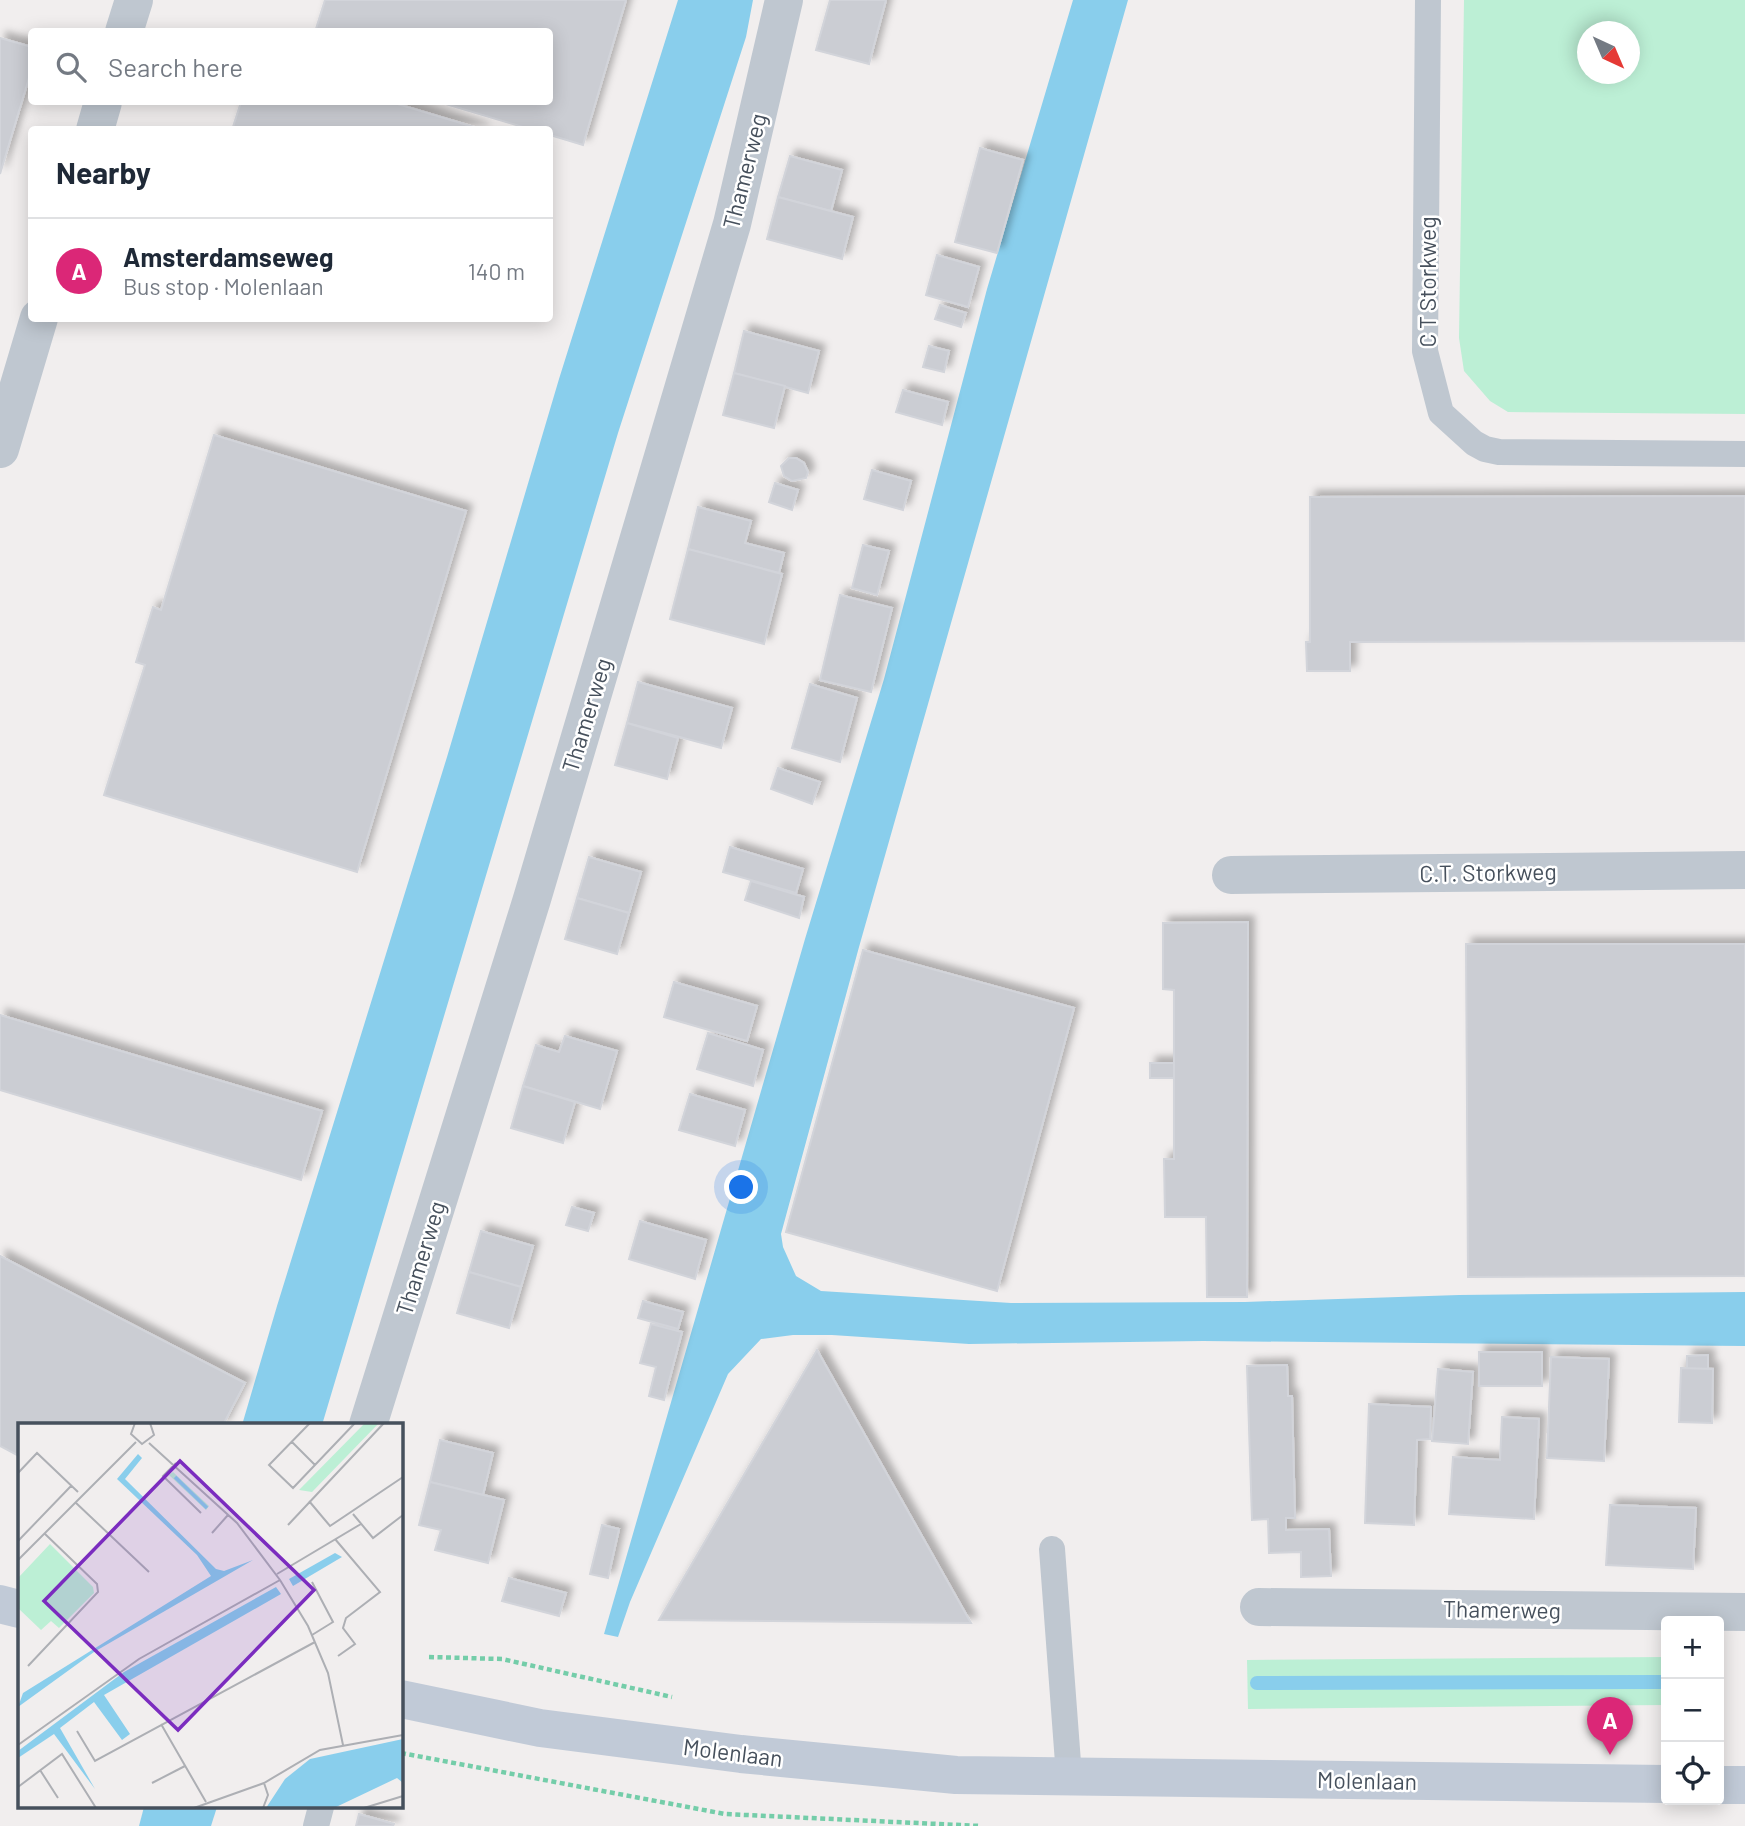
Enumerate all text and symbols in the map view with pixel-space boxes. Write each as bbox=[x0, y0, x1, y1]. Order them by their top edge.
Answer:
north arrow bbox=[1577, 21, 1640, 84]
search box bbox=[28, 28, 553, 105]
icon: search bbox=[52, 48, 90, 86]
text: Search here bbox=[108, 51, 243, 82]
street label: Thamerweg bbox=[716, 110, 772, 232]
text: Nearby bbox=[56, 154, 151, 190]
street label: C T Storkweg bbox=[1413, 217, 1441, 347]
text: Amsterdamseweg bbox=[123, 241, 334, 272]
text: A bbox=[71, 257, 87, 285]
text: 140 m bbox=[468, 257, 525, 285]
text: Bus stop · Molenlaan bbox=[123, 272, 324, 300]
street label: Thamerweg bbox=[555, 654, 617, 776]
street label: C.T. Storkweg bbox=[1419, 857, 1557, 887]
your location bbox=[724, 1170, 758, 1204]
street label: Thamerweg bbox=[389, 1197, 451, 1319]
inset map bbox=[18, 1423, 402, 1808]
street label: Thamerweg bbox=[1443, 1594, 1561, 1624]
map controls bbox=[1661, 1616, 1724, 1805]
button: + bbox=[1661, 1616, 1724, 1679]
button: − bbox=[1661, 1679, 1724, 1742]
pin: A bbox=[1587, 1697, 1633, 1755]
street label: Molenlaan bbox=[682, 1732, 784, 1772]
button: locate bbox=[1661, 1742, 1724, 1805]
street label: Molenlaan bbox=[1317, 1765, 1417, 1795]

